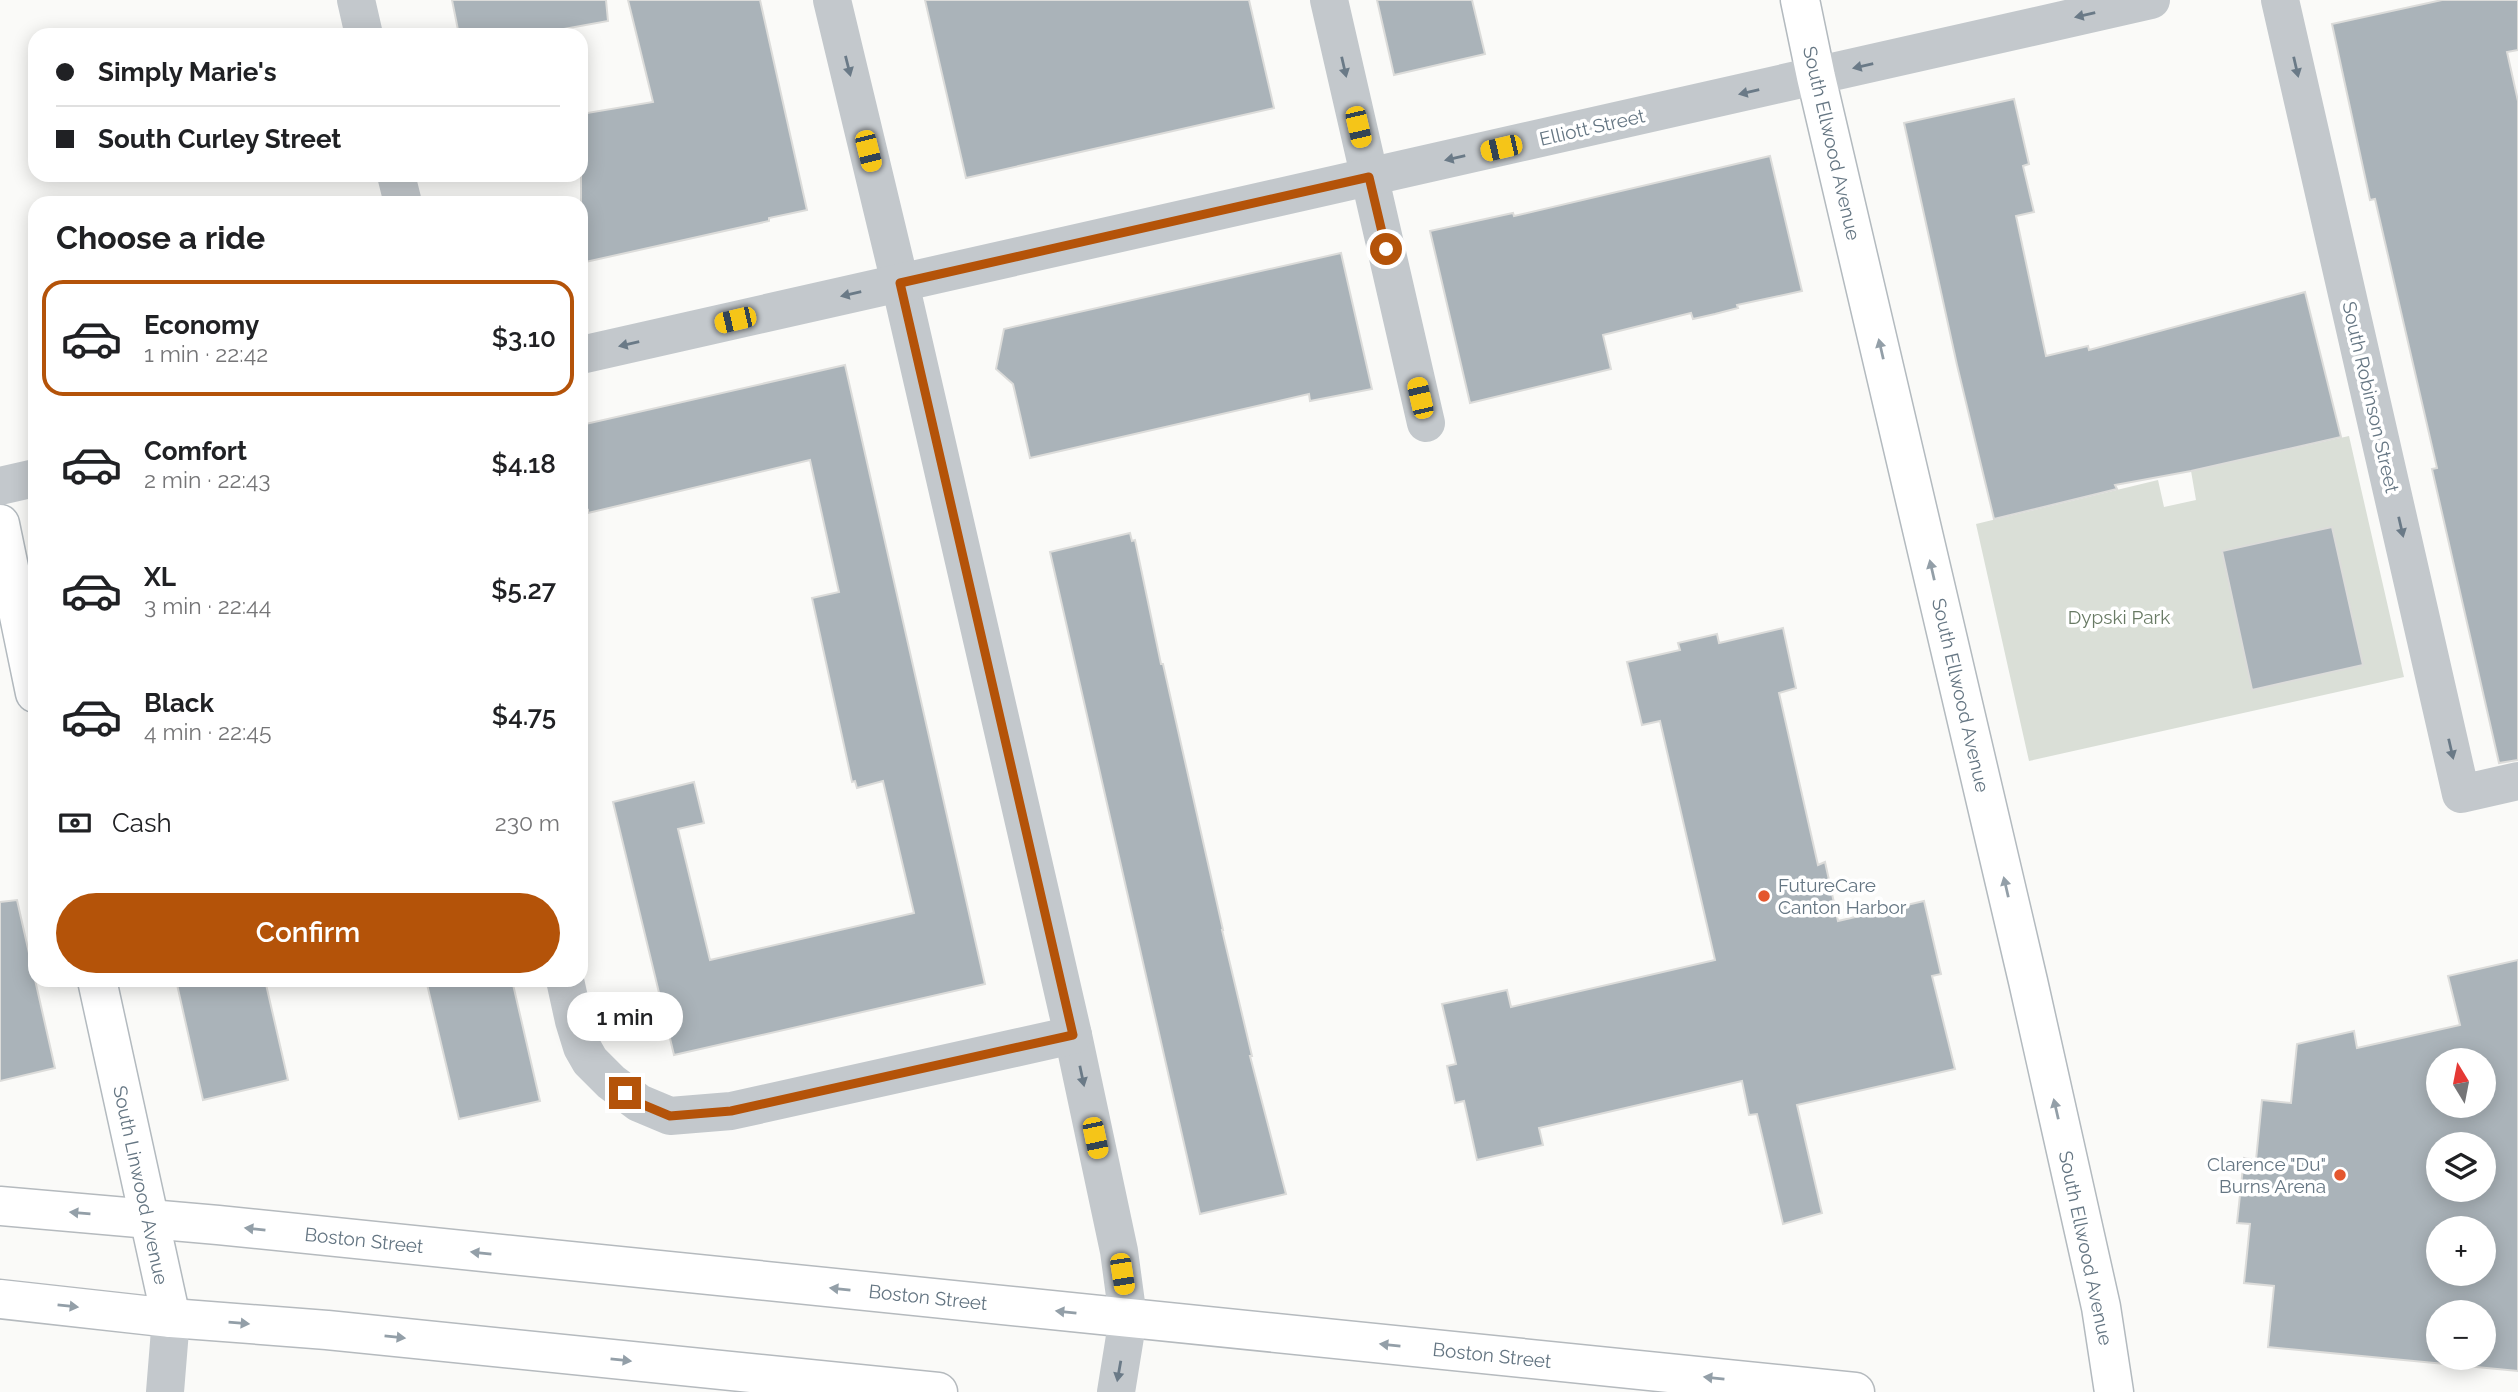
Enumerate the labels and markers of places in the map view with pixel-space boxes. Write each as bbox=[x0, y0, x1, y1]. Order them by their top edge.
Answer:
place label: FutureCare Canton Harbor bbox=[1778, 874, 1907, 918]
marker: FutureCare Canton Harbor bbox=[1756, 888, 1772, 904]
place label: Clarence "Du" Burns Arena bbox=[2207, 1153, 2326, 1197]
marker: Clarence "Du" Burns Arena bbox=[2332, 1167, 2348, 1183]

